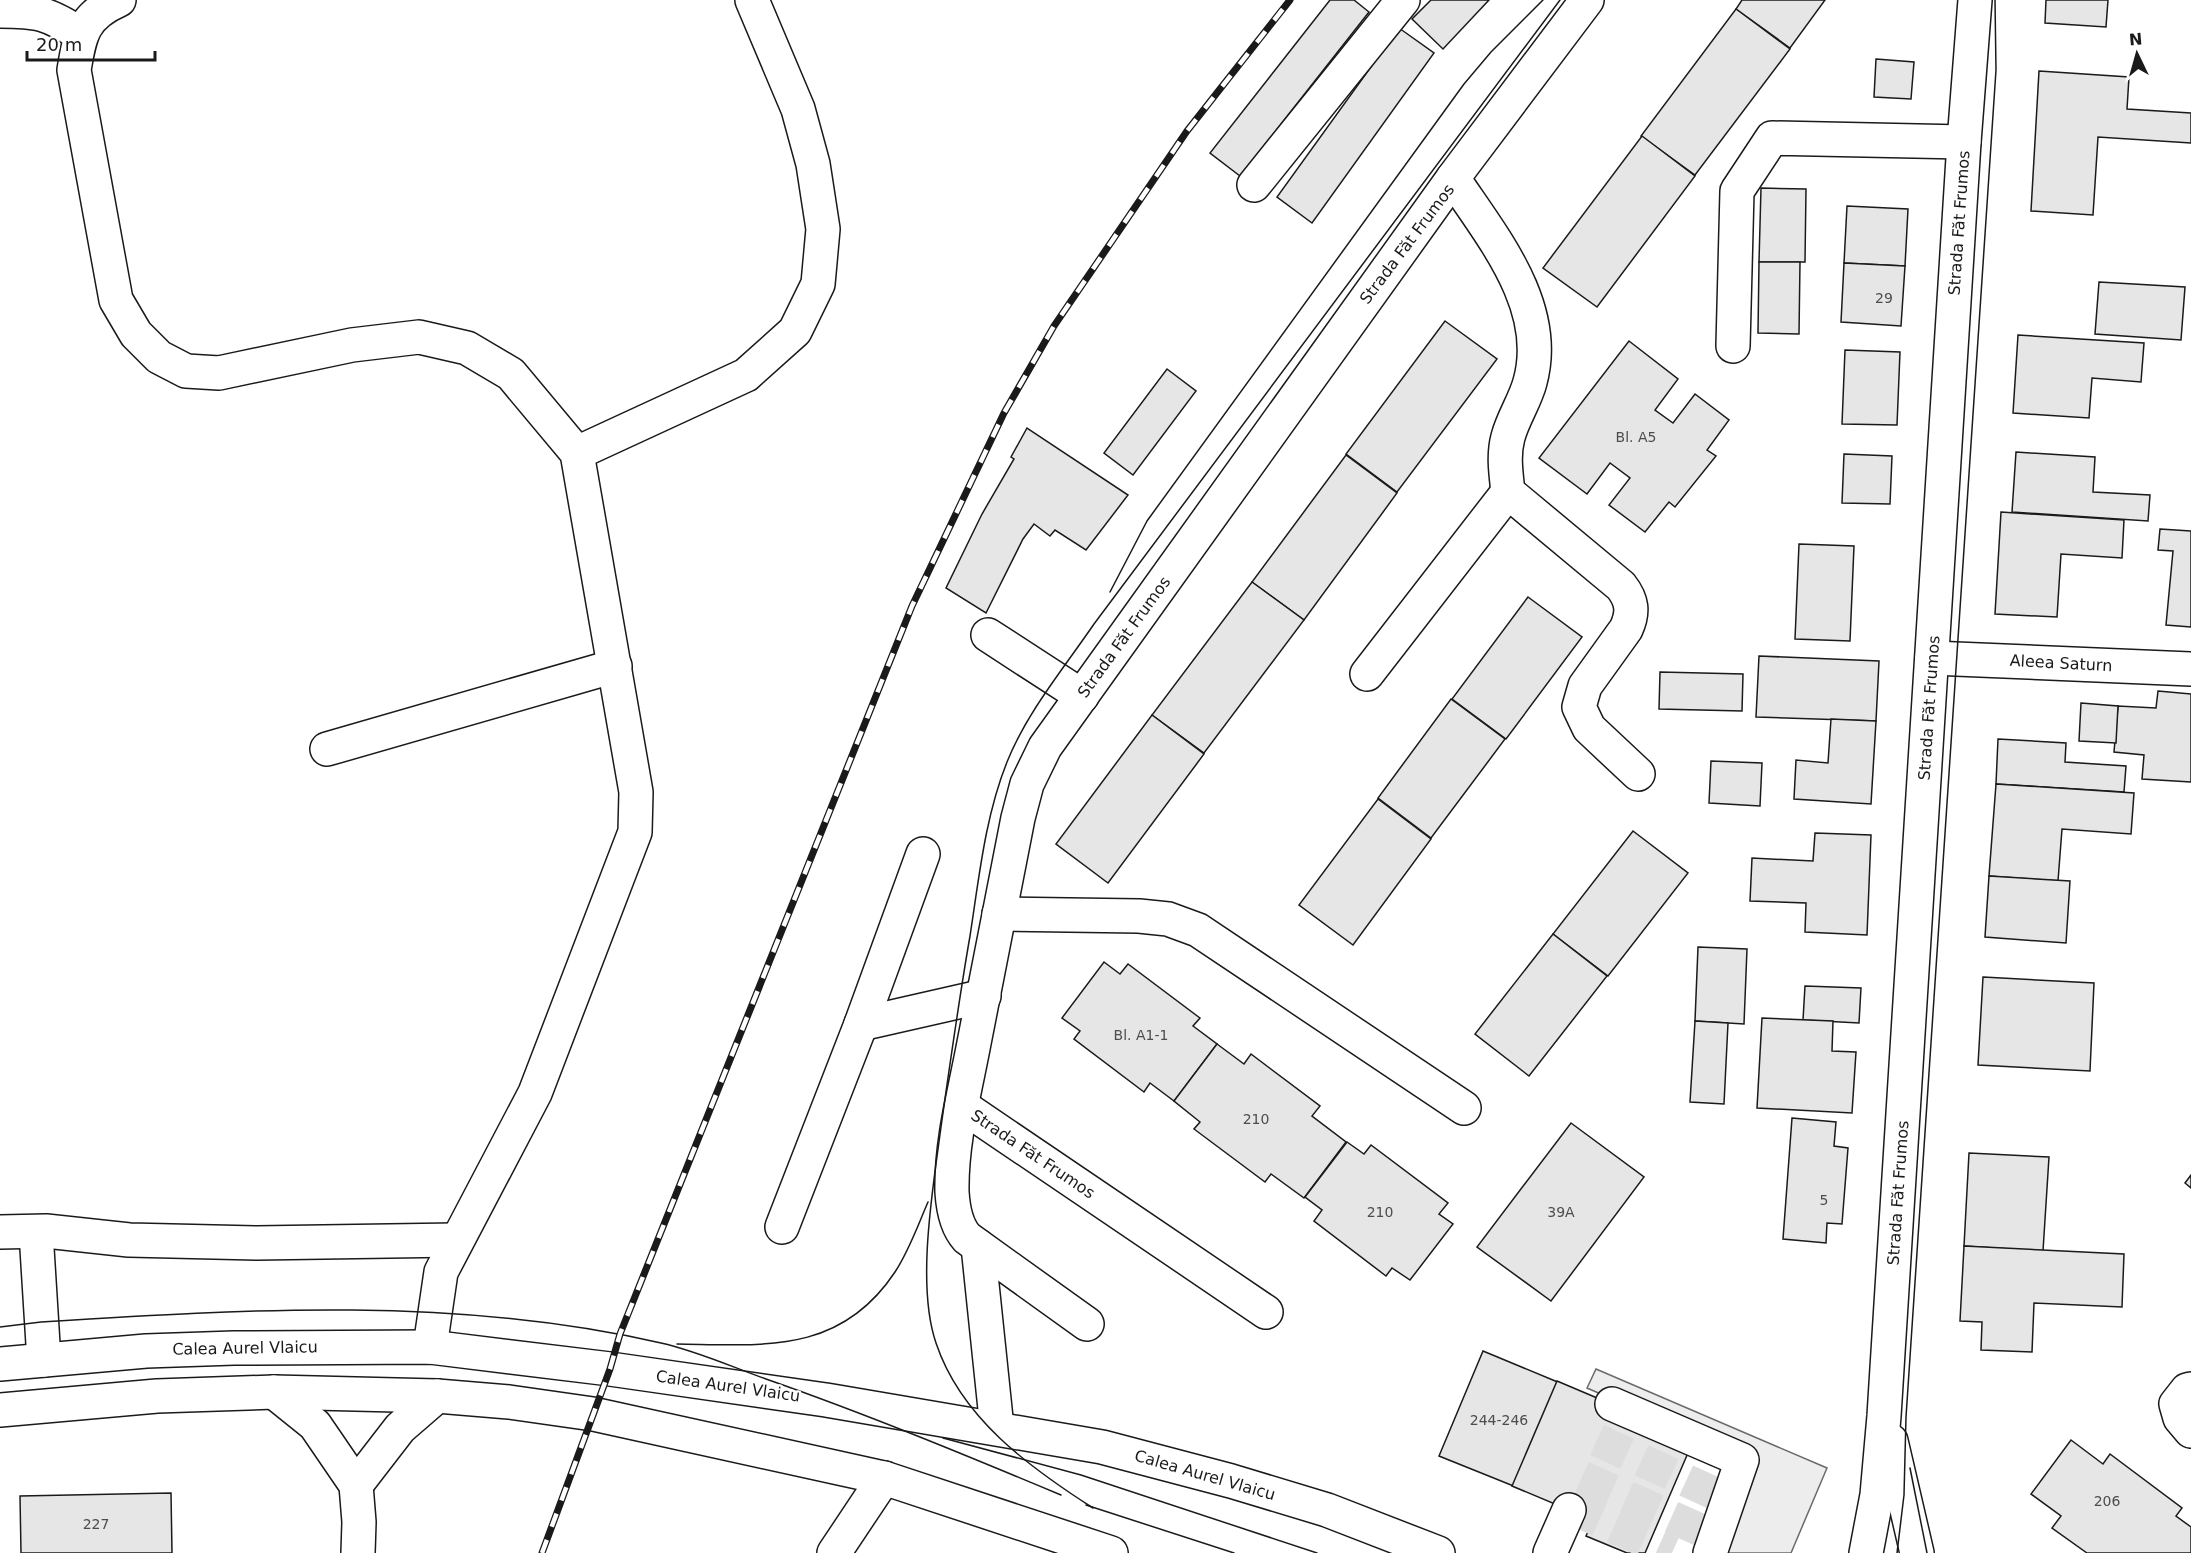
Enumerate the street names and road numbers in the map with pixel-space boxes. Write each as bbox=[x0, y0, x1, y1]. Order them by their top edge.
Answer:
street label: Strada Făt Frumos bbox=[1944, 150, 1974, 296]
street label: Strada Făt Frumos bbox=[1356, 180, 1458, 308]
street label: Strada Făt Frumos bbox=[1074, 573, 1174, 701]
street label: Strada Făt Frumos bbox=[1914, 635, 1944, 781]
street label: Aleea Saturn bbox=[2009, 651, 2113, 675]
street label: Strada Făt Frumos bbox=[967, 1106, 1099, 1202]
street label: Strada Făt Frumos bbox=[1883, 1120, 1913, 1266]
street label: Calea Aurel Vlaicu bbox=[172, 1337, 318, 1359]
street label: Calea Aurel Vlaicu bbox=[655, 1366, 801, 1406]
street label: Calea Aurel Vlaicu bbox=[1132, 1446, 1278, 1504]

